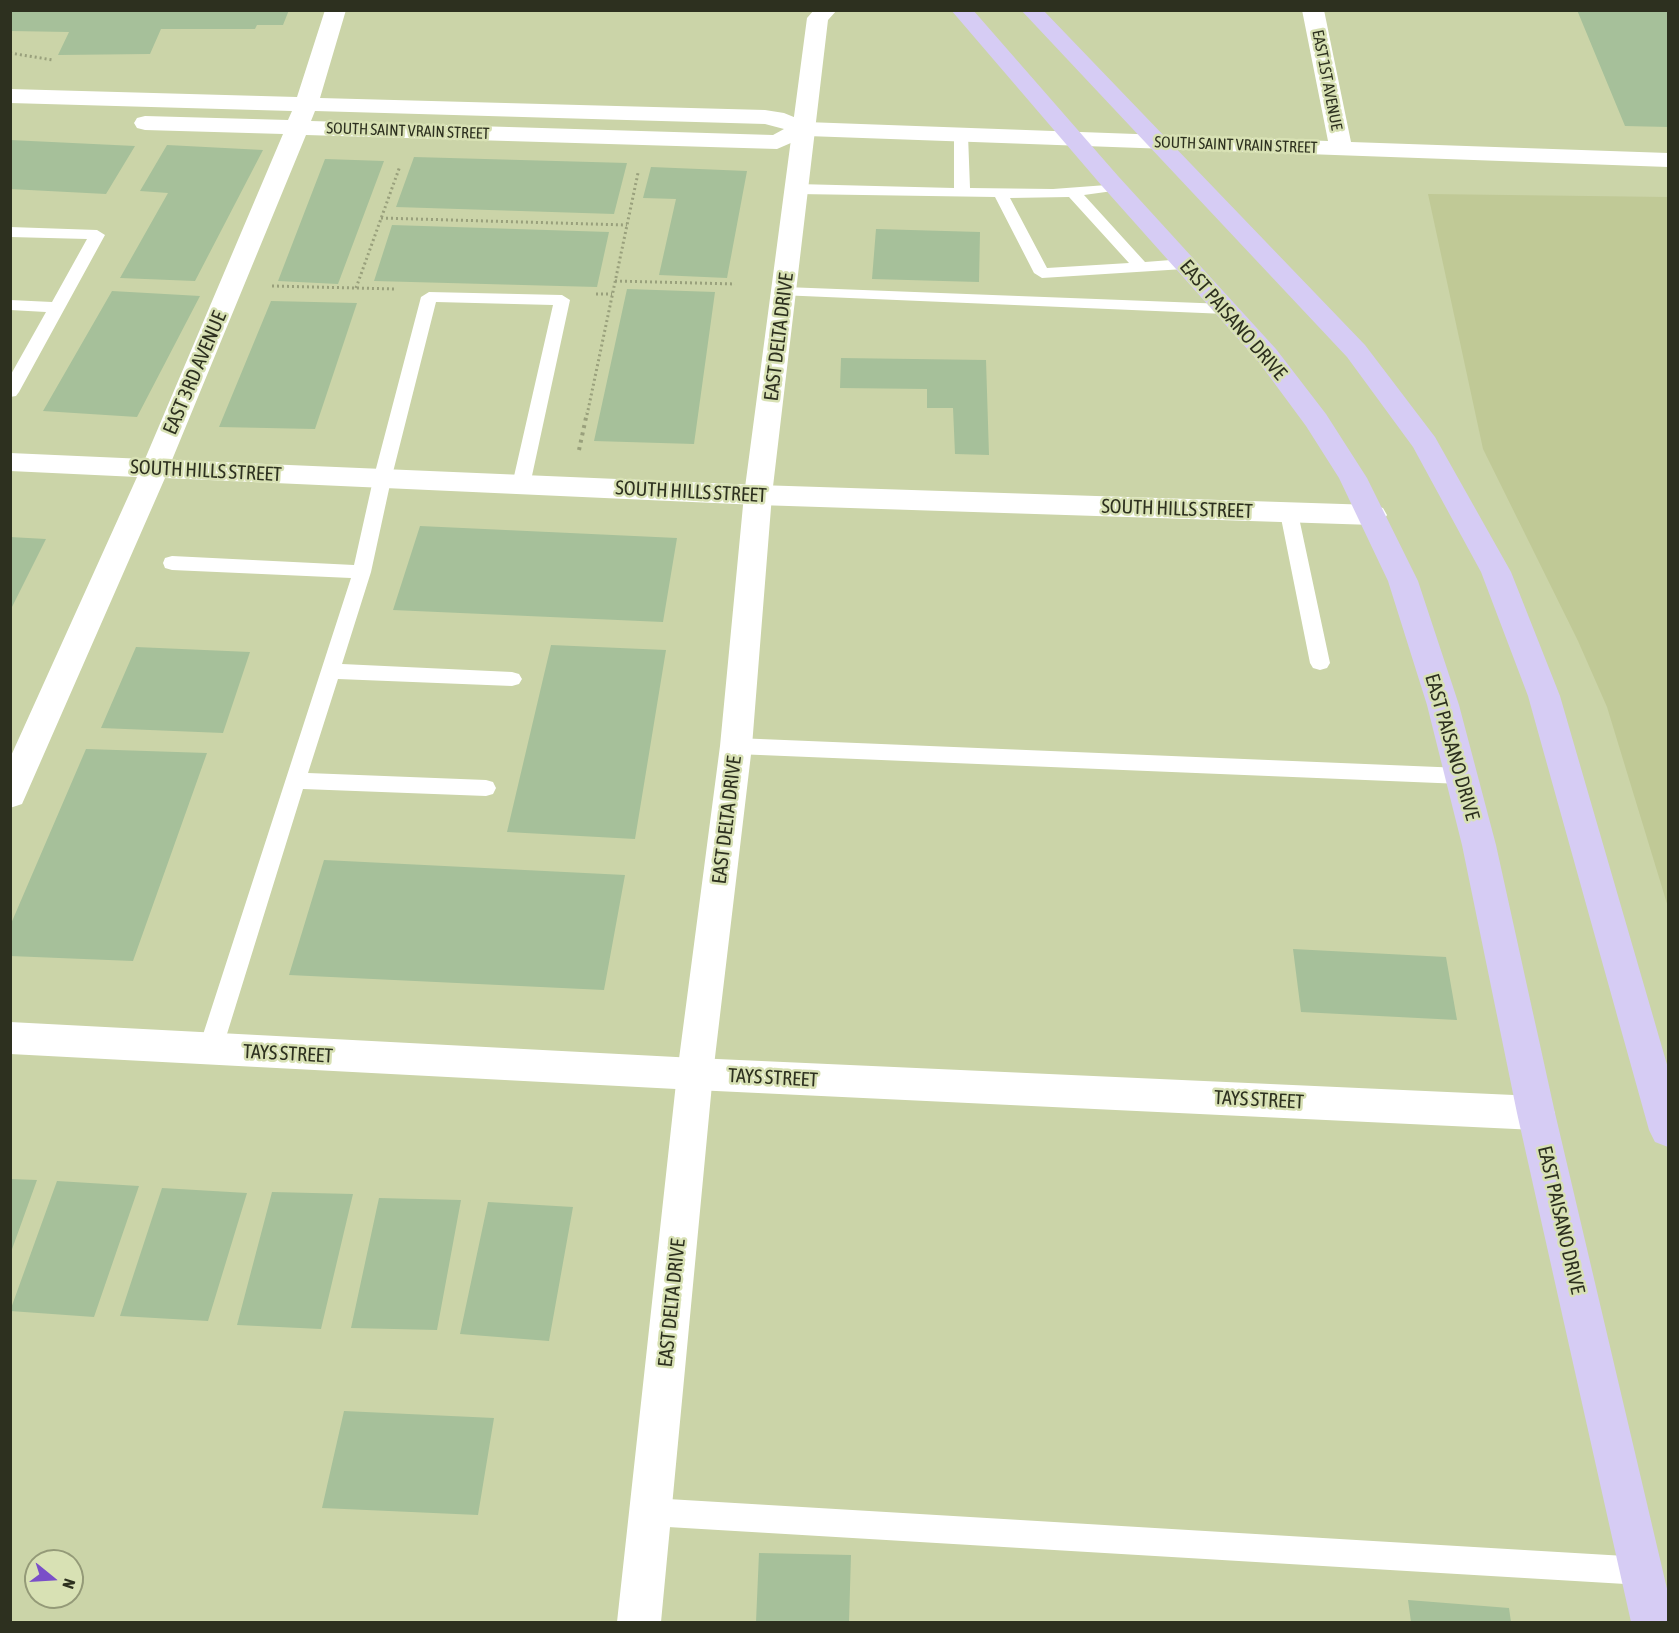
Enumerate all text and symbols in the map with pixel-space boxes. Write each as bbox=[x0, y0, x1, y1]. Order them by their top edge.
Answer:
street label: EAST 1ST AVENUE bbox=[1308, 28, 1346, 132]
street label: SOUTH SAINT VRAIN STREET bbox=[326, 119, 490, 143]
street label: SOUTH SAINT VRAIN STREET bbox=[1154, 133, 1318, 157]
street label: EAST PAISANO DRIVE bbox=[1174, 255, 1292, 385]
street label: EAST DELTA DRIVE bbox=[759, 271, 799, 403]
street label: EAST 3RD AVENUE bbox=[158, 308, 232, 438]
street label: SOUTH HILLS STREET bbox=[130, 455, 282, 487]
street label: SOUTH HILLS STREET bbox=[615, 476, 767, 508]
street label: SOUTH HILLS STREET bbox=[1101, 494, 1253, 524]
street label: EAST PAISANO DRIVE bbox=[1420, 671, 1484, 823]
street label: EAST DELTA DRIVE bbox=[707, 754, 747, 886]
street label: TAYS STREET bbox=[243, 1040, 333, 1068]
street label: TAYS STREET bbox=[728, 1064, 818, 1092]
street label: TAYS STREET bbox=[1214, 1086, 1304, 1114]
street label: EAST PAISANO DRIVE bbox=[1532, 1144, 1590, 1296]
street label: EAST DELTA DRIVE bbox=[653, 1238, 691, 1368]
north arrow bbox=[24, 1549, 84, 1609]
text: N bbox=[59, 1577, 79, 1591]

